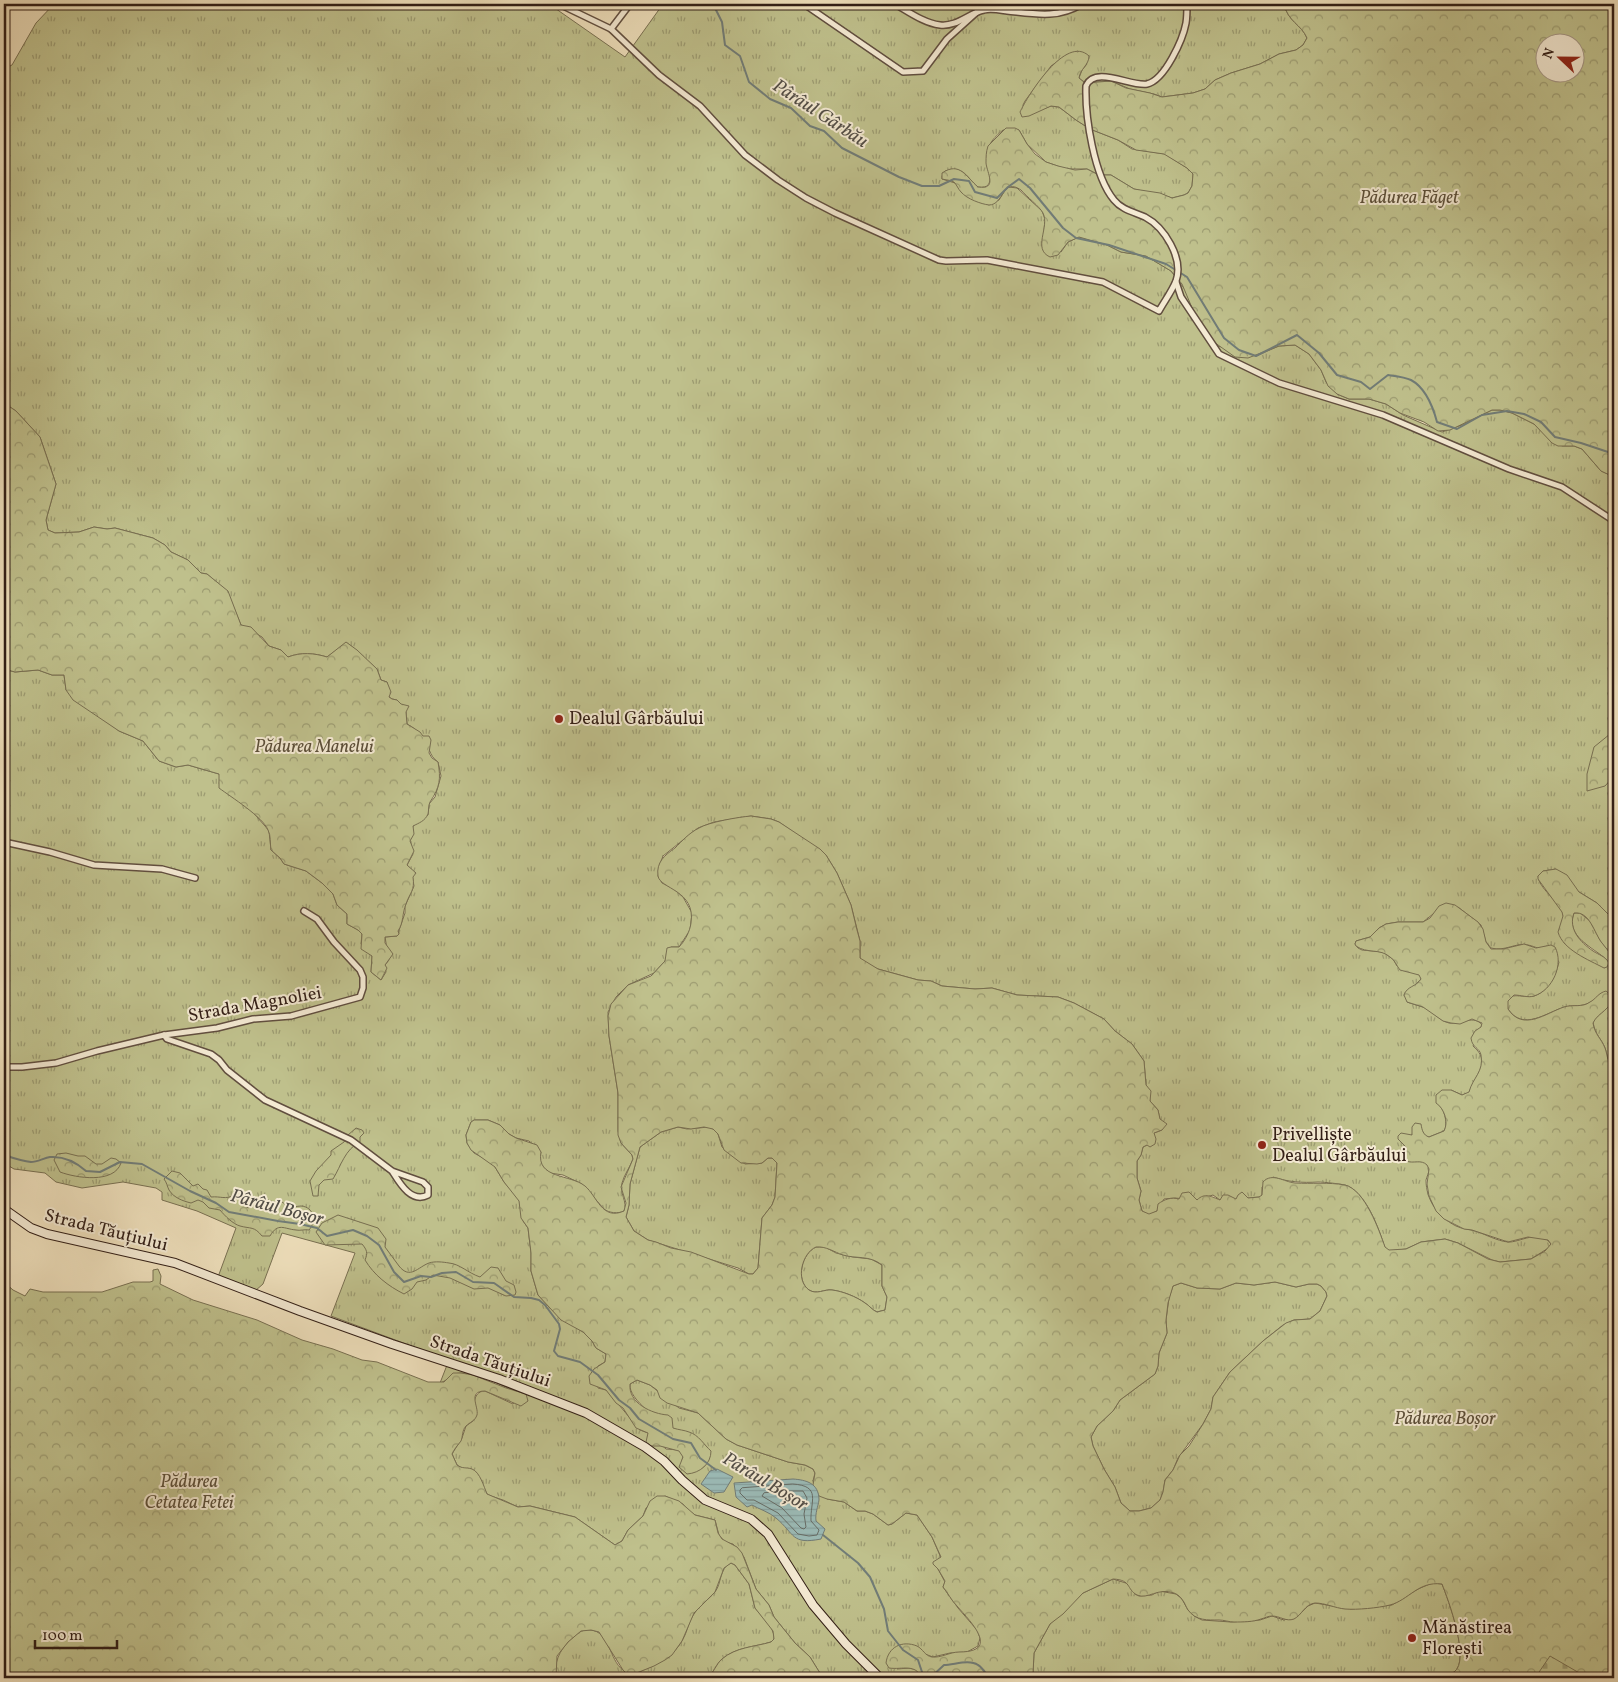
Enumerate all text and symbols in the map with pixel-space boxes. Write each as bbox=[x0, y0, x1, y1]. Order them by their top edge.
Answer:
north arrow bbox=[1536, 32, 1586, 82]
text: N bbox=[1539, 45, 1560, 62]
water label: Pârâul Gârbău bbox=[767, 73, 873, 155]
park label: Pădurea Făget bbox=[1359, 186, 1460, 211]
place label: Dealul Gârbăului bbox=[569, 707, 704, 732]
marker: Dealul Gârbăului bbox=[553, 713, 565, 725]
park label: Pădurea Manelui bbox=[254, 735, 374, 760]
street label: Strada Magnoliei bbox=[186, 981, 324, 1029]
place label: Privelliște Dealul Gârbăului bbox=[1272, 1123, 1407, 1169]
marker: Privelliște Dealul Gârbăului bbox=[1256, 1139, 1268, 1151]
water label: Pârâul Boșor bbox=[227, 1183, 327, 1233]
street label: Strada Tăuțiului bbox=[42, 1204, 170, 1258]
street label: Strada Tăuțiului bbox=[426, 1330, 554, 1394]
park label: Pădurea Boșor bbox=[1394, 1407, 1496, 1432]
water label: Pârâul Boșor bbox=[717, 1446, 813, 1518]
park label: Pădurea Cetatea Fetei bbox=[145, 1470, 234, 1516]
place label: Mănăstirea Florești bbox=[1422, 1616, 1512, 1662]
scale bar bbox=[35, 1617, 118, 1649]
text: 100 m bbox=[42, 1626, 82, 1647]
marker: Mănăstirea Florești bbox=[1406, 1632, 1418, 1644]

